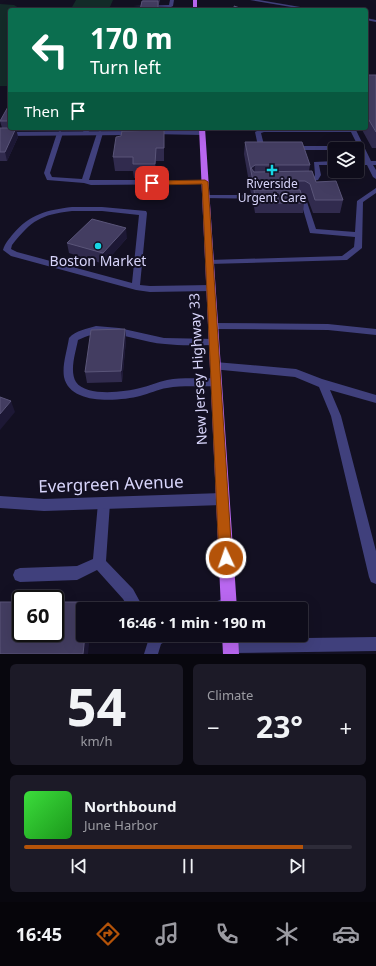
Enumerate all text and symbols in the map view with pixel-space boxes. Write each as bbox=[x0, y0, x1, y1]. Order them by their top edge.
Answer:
text: 170 m bbox=[90, 19, 173, 57]
icon: left bbox=[24, 24, 76, 76]
text: Turn left bbox=[90, 55, 161, 79]
icon: arrive bbox=[67, 100, 89, 122]
text: Then bbox=[24, 101, 59, 121]
map controls bbox=[328, 142, 364, 178]
button: layers bbox=[328, 142, 364, 178]
marker: Riverside Urgent Care bbox=[266, 164, 278, 176]
pin bbox=[135, 166, 169, 200]
icon: arrive bbox=[141, 172, 163, 194]
place label: Riverside Urgent Care bbox=[238, 175, 306, 206]
marker: Boston Market bbox=[93, 241, 103, 251]
place label: Boston Market bbox=[50, 251, 146, 270]
street label: New Jersey Highway 33 bbox=[184, 292, 211, 446]
street label: Evergreen Avenue bbox=[38, 469, 184, 498]
position arrow bbox=[205, 537, 247, 579]
speed limit sign: 60 bbox=[12, 590, 64, 642]
text: 16:46 · 1 min · 190 m bbox=[118, 612, 266, 632]
text: 54 bbox=[67, 670, 126, 741]
text: Climate bbox=[207, 686, 253, 704]
text: 23° bbox=[256, 706, 303, 747]
text: − bbox=[207, 712, 220, 742]
text: + bbox=[339, 712, 352, 742]
text: km/h bbox=[81, 732, 112, 750]
text: Northbound bbox=[84, 796, 176, 816]
text: June Harbor bbox=[84, 816, 158, 834]
icon: previous bbox=[68, 855, 90, 877]
icon: pause bbox=[177, 855, 199, 877]
icon: next bbox=[286, 855, 308, 877]
icon: directions bbox=[94, 920, 122, 948]
icon: music bbox=[153, 920, 181, 948]
icon: phone bbox=[213, 920, 241, 948]
icon: climate bbox=[273, 920, 301, 948]
icon: car bbox=[332, 920, 360, 948]
text: 16:45 bbox=[16, 922, 62, 946]

